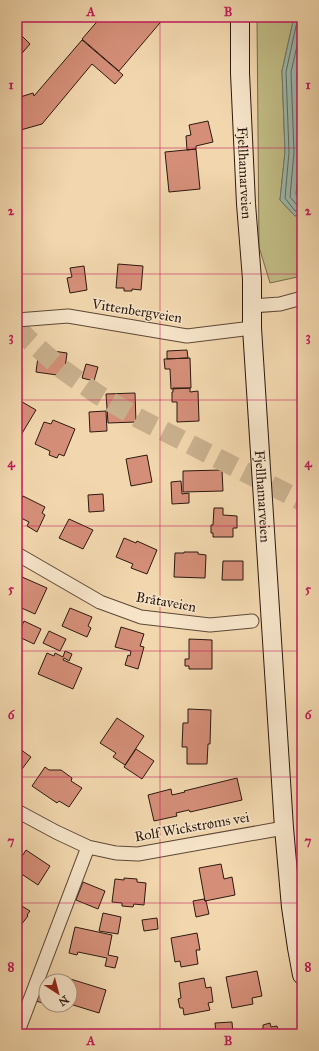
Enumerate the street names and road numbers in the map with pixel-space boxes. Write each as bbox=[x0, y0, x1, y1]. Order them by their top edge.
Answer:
street label: Fjellhamarveien bbox=[234, 126, 256, 220]
street label: Vittenbergveien bbox=[90, 295, 184, 327]
street label: Fjellhamarveien bbox=[251, 450, 274, 543]
street label: Bråtaveien bbox=[135, 588, 198, 616]
street label: Rolf Wickstrøms vei bbox=[133, 809, 251, 845]

